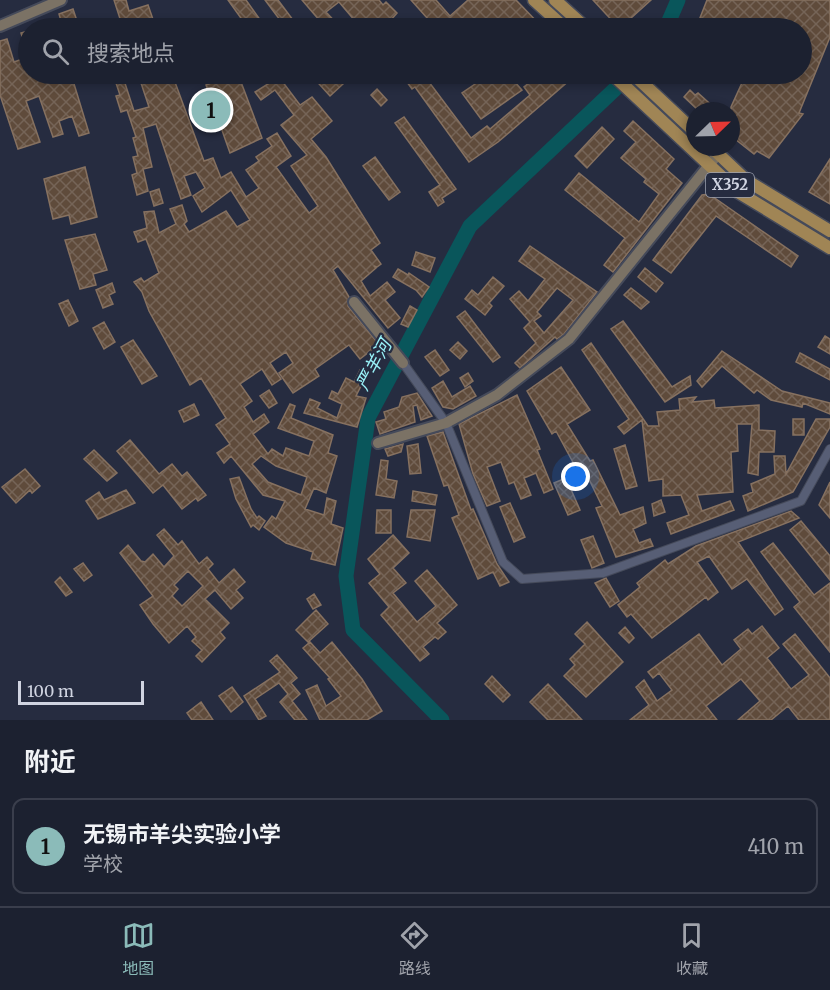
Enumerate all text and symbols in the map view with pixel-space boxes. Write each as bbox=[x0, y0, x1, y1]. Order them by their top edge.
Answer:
search box bbox=[18, 18, 812, 84]
icon: search bbox=[39, 35, 72, 68]
text: 搜索地点 bbox=[87, 39, 175, 67]
pin: 1 bbox=[192, 88, 230, 132]
north arrow bbox=[686, 102, 740, 156]
road number: X352 bbox=[706, 173, 754, 197]
water label: 严羊河 bbox=[351, 333, 398, 394]
your location bbox=[561, 462, 590, 491]
scale bar bbox=[18, 678, 144, 706]
text: 100 m bbox=[27, 681, 74, 701]
text: 附近 bbox=[24, 745, 76, 778]
text: 无锡市羊尖实验小学 bbox=[83, 820, 281, 848]
text: 1 bbox=[41, 834, 50, 859]
text: 410 m bbox=[747, 834, 804, 859]
text: 学校 bbox=[83, 851, 123, 876]
tab: 地图 bbox=[122, 919, 155, 979]
tab: 路线 bbox=[398, 919, 431, 979]
tab: 收藏 bbox=[675, 919, 708, 979]

